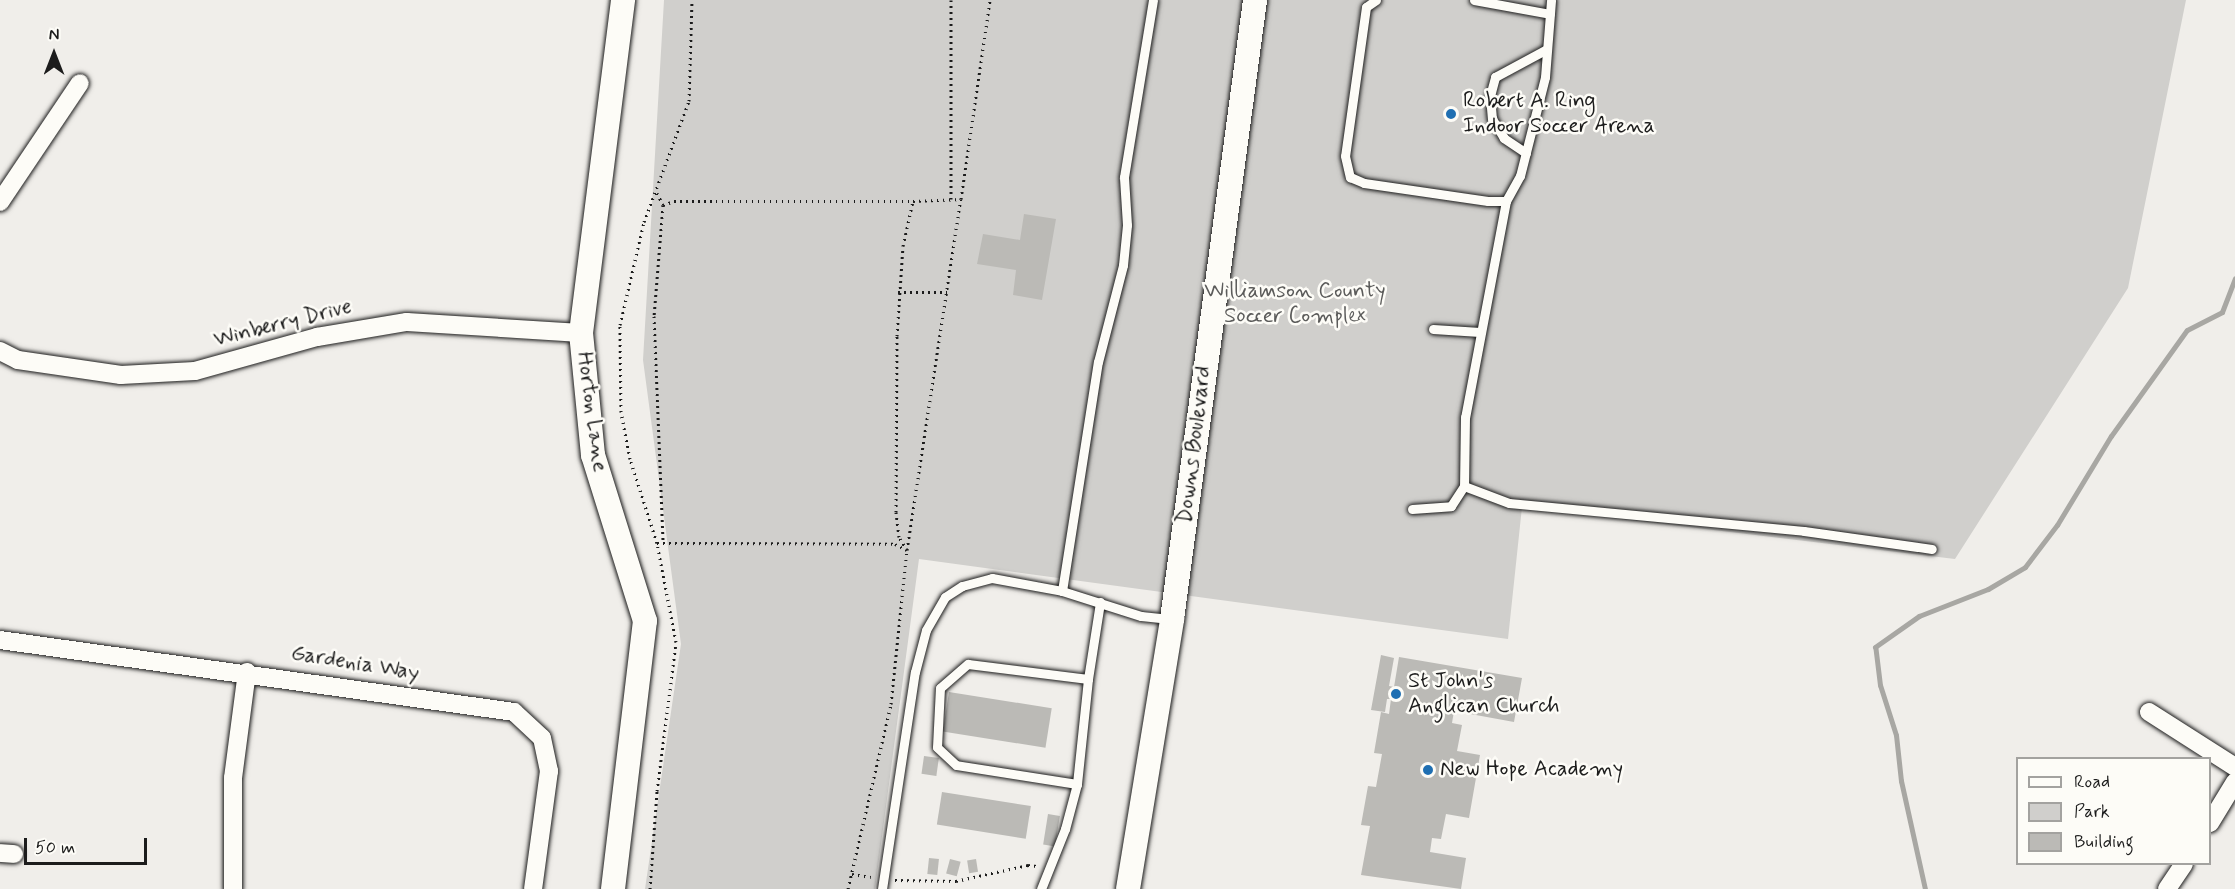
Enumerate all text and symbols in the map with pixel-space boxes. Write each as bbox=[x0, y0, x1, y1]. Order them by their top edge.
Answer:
north arrow bbox=[24, 24, 84, 84]
text: N bbox=[49, 25, 59, 46]
place label: Robert A. Ring Indoor Soccer Arena bbox=[1463, 88, 1653, 140]
marker: Robert A. Ring Indoor Soccer Arena bbox=[1444, 107, 1458, 121]
park label: Williamson County Soccer Complex bbox=[1205, 278, 1385, 330]
street label: Winberry Drive bbox=[211, 294, 355, 354]
street label: Horton Lane bbox=[570, 353, 612, 471]
street label: Downs Boulevard bbox=[1172, 364, 1218, 526]
street label: Gardenia Way bbox=[288, 641, 422, 687]
place label: St John's Anglican Church bbox=[1408, 668, 1565, 720]
marker: St John's Anglican Church bbox=[1389, 687, 1403, 701]
place label: New Hope Academy bbox=[1440, 757, 1624, 783]
legend bbox=[2016, 757, 2211, 865]
marker: New Hope Academy bbox=[1421, 763, 1435, 777]
text: Road bbox=[2074, 770, 2110, 794]
text: Park bbox=[2074, 800, 2110, 824]
scale bar bbox=[27, 826, 150, 864]
text: Building bbox=[2074, 830, 2134, 854]
text: 50 m bbox=[35, 836, 75, 860]

